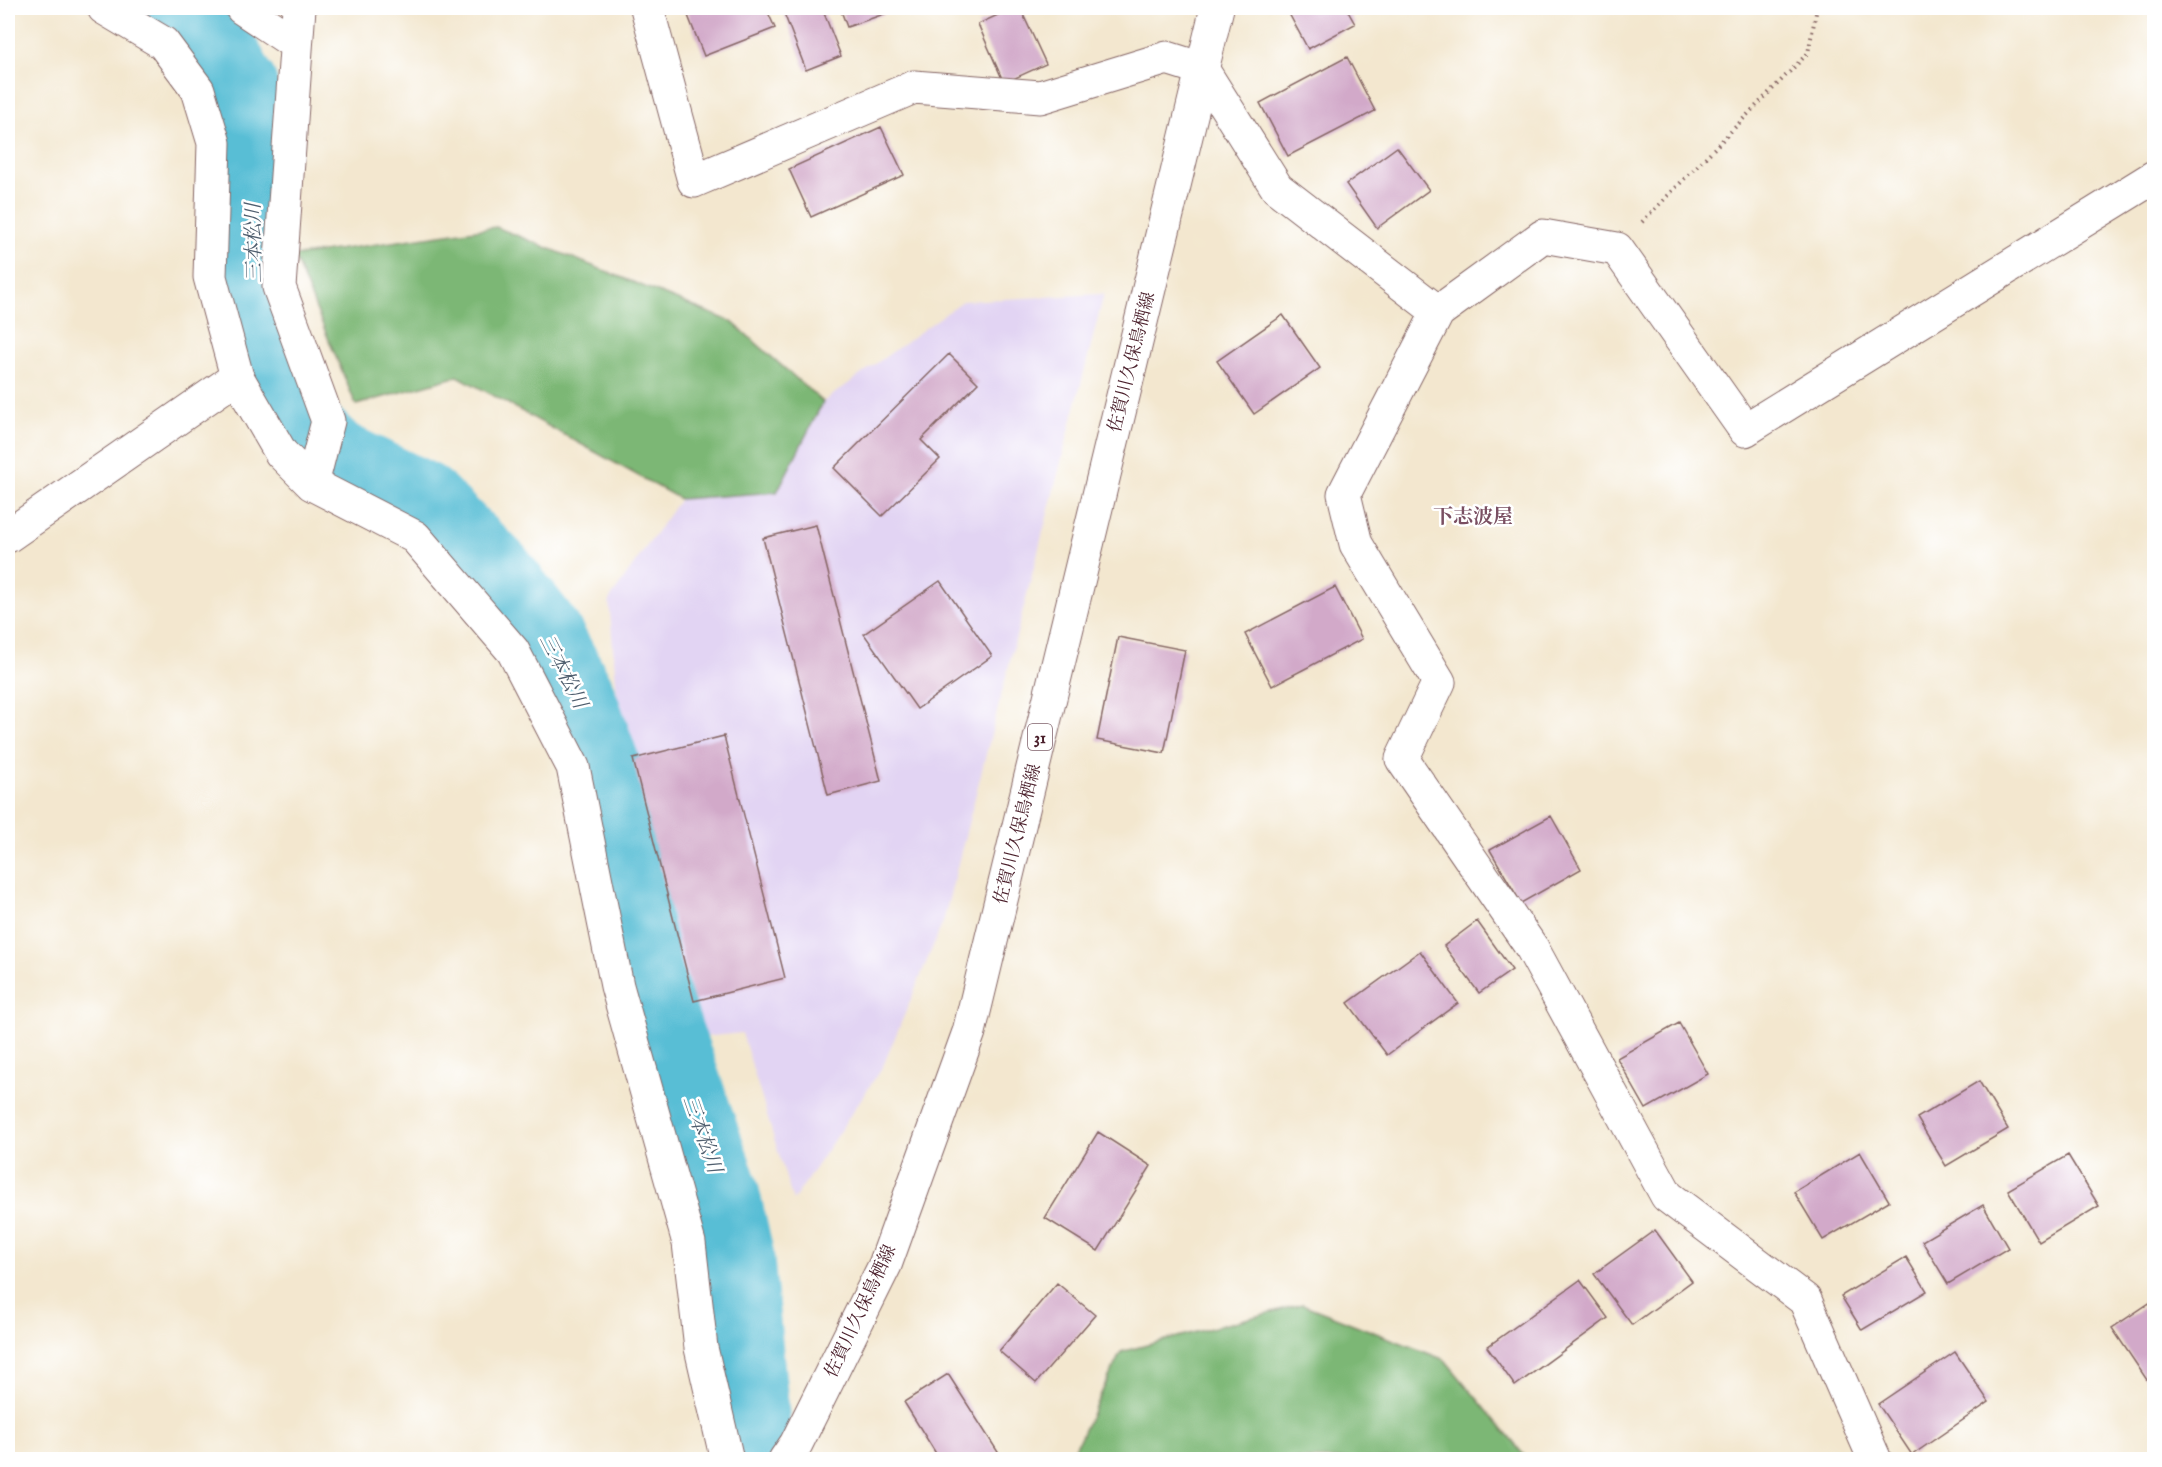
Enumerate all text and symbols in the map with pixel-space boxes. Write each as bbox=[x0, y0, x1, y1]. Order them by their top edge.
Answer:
water label: 三本松川 bbox=[241, 201, 268, 283]
street label: 佐賀川久保鳥栖線 bbox=[1104, 290, 1161, 435]
district label: 下志波屋 bbox=[1433, 505, 1513, 530]
water label: 三本松川 bbox=[533, 630, 593, 715]
road number: 31 bbox=[1028, 724, 1052, 750]
street label: 佐賀川久保鳥栖線 bbox=[990, 762, 1047, 907]
water label: 三本松川 bbox=[677, 1093, 727, 1178]
street label: 佐賀川久保鳥栖線 bbox=[821, 1242, 902, 1382]

